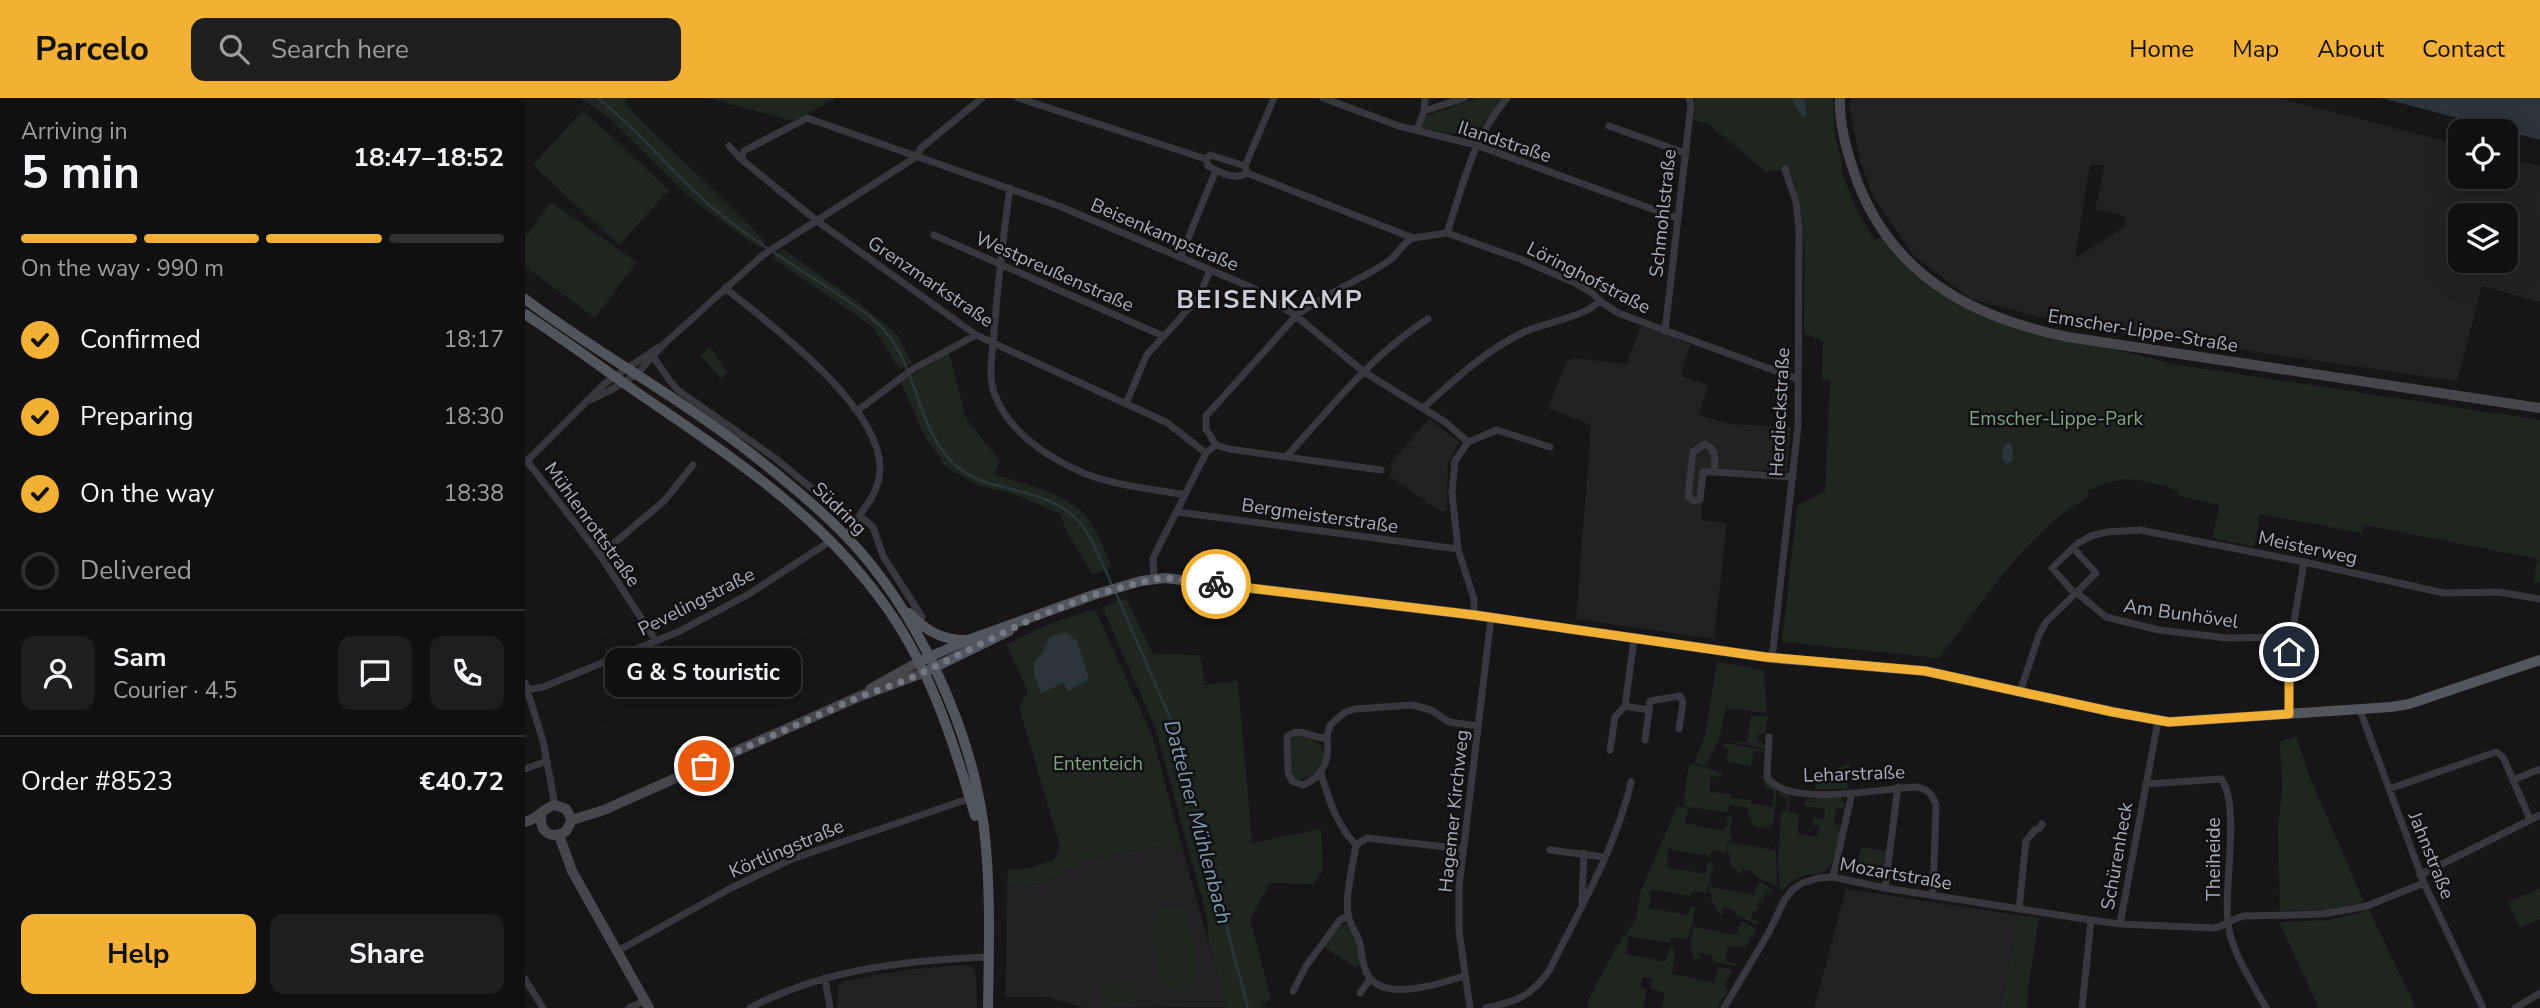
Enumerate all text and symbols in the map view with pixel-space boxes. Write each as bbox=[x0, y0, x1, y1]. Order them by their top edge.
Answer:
search box bbox=[191, 18, 681, 81]
text: Parcelo bbox=[35, 27, 149, 72]
icon: search bbox=[215, 30, 253, 68]
text: Search here bbox=[271, 32, 409, 67]
text: Home bbox=[2129, 33, 2194, 65]
text: Map bbox=[2232, 33, 2279, 65]
text: About bbox=[2317, 33, 2384, 65]
text: Contact bbox=[2422, 33, 2505, 65]
street label: Ilandstraße bbox=[1455, 115, 1555, 169]
text: Arriving in bbox=[21, 116, 128, 147]
map controls bbox=[2448, 119, 2518, 273]
button: locate bbox=[2448, 119, 2518, 189]
text: 18:47–18:52 bbox=[353, 140, 504, 175]
text: 5 min bbox=[21, 141, 140, 204]
street label: Schmohlstraße bbox=[1643, 148, 1683, 278]
street label: Beisenkampstraße bbox=[1087, 192, 1243, 278]
button: layers bbox=[2448, 203, 2518, 273]
street label: Westpreußenstraße bbox=[971, 225, 1138, 319]
street label: Grenzmarkstraße bbox=[862, 230, 999, 334]
street label: Löringhofstraße bbox=[1522, 236, 1655, 320]
text: On the way · 990 m bbox=[21, 253, 224, 284]
district label: BEISENKAMP bbox=[1176, 282, 1364, 317]
street label: Emscher-Lippe-Straße bbox=[2046, 303, 2240, 359]
icon: check bbox=[21, 321, 59, 359]
text: Confirmed bbox=[80, 322, 201, 357]
text: 18:17 bbox=[444, 324, 504, 355]
street label: Herdieckstraße bbox=[1764, 347, 1796, 477]
icon: check bbox=[21, 398, 59, 436]
text: Preparing bbox=[80, 399, 193, 434]
text: 18:30 bbox=[444, 401, 504, 432]
park label: Emscher-Lippe-Park bbox=[1969, 406, 2143, 432]
street label: Mühlenrottstraße bbox=[538, 457, 646, 592]
icon: check bbox=[21, 475, 59, 513]
text: On the way bbox=[80, 476, 214, 511]
street label: Südring bbox=[806, 476, 872, 541]
text: 18:38 bbox=[444, 478, 504, 509]
street label: Bergmeisterstraße bbox=[1240, 492, 1400, 540]
street label: Meisterweg bbox=[2256, 525, 2360, 571]
courier bbox=[1181, 549, 1251, 619]
text: Delivered bbox=[80, 553, 192, 588]
street label: Pevelingstraße bbox=[634, 561, 759, 642]
icon: bike bbox=[1197, 565, 1235, 603]
street label: Am Bunhövel bbox=[2122, 593, 2240, 635]
pin bbox=[2259, 622, 2319, 682]
icon: home bbox=[2270, 633, 2308, 671]
button: person bbox=[21, 636, 95, 710]
button: chat bbox=[338, 636, 412, 710]
button: phone bbox=[430, 636, 504, 710]
text: Sam bbox=[113, 640, 166, 675]
callout: G & S touristic bbox=[606, 647, 802, 696]
text: G & S touristic bbox=[626, 657, 780, 688]
text: Courier · 4.5 bbox=[113, 675, 237, 706]
water label: Dattelner Mühlenbach bbox=[1157, 717, 1239, 927]
street label: Hagemer Kirchweg bbox=[1433, 729, 1475, 894]
pin bbox=[674, 736, 734, 796]
icon: bag bbox=[685, 747, 723, 785]
park label: Ententeich bbox=[1053, 751, 1143, 777]
street label: Leharstraße bbox=[1803, 759, 1906, 789]
text: Order #8523 bbox=[21, 764, 173, 799]
text: €40.72 bbox=[420, 764, 504, 799]
street label: Schürenheck bbox=[2095, 800, 2139, 912]
street label: Jahnstraße bbox=[2401, 807, 2460, 903]
street label: Körtlingstraße bbox=[725, 813, 848, 885]
street label: Theiheide bbox=[2201, 817, 2227, 901]
street label: Mozartstraße bbox=[1838, 851, 1954, 897]
button: Help bbox=[21, 914, 256, 994]
button: Share bbox=[270, 914, 504, 994]

